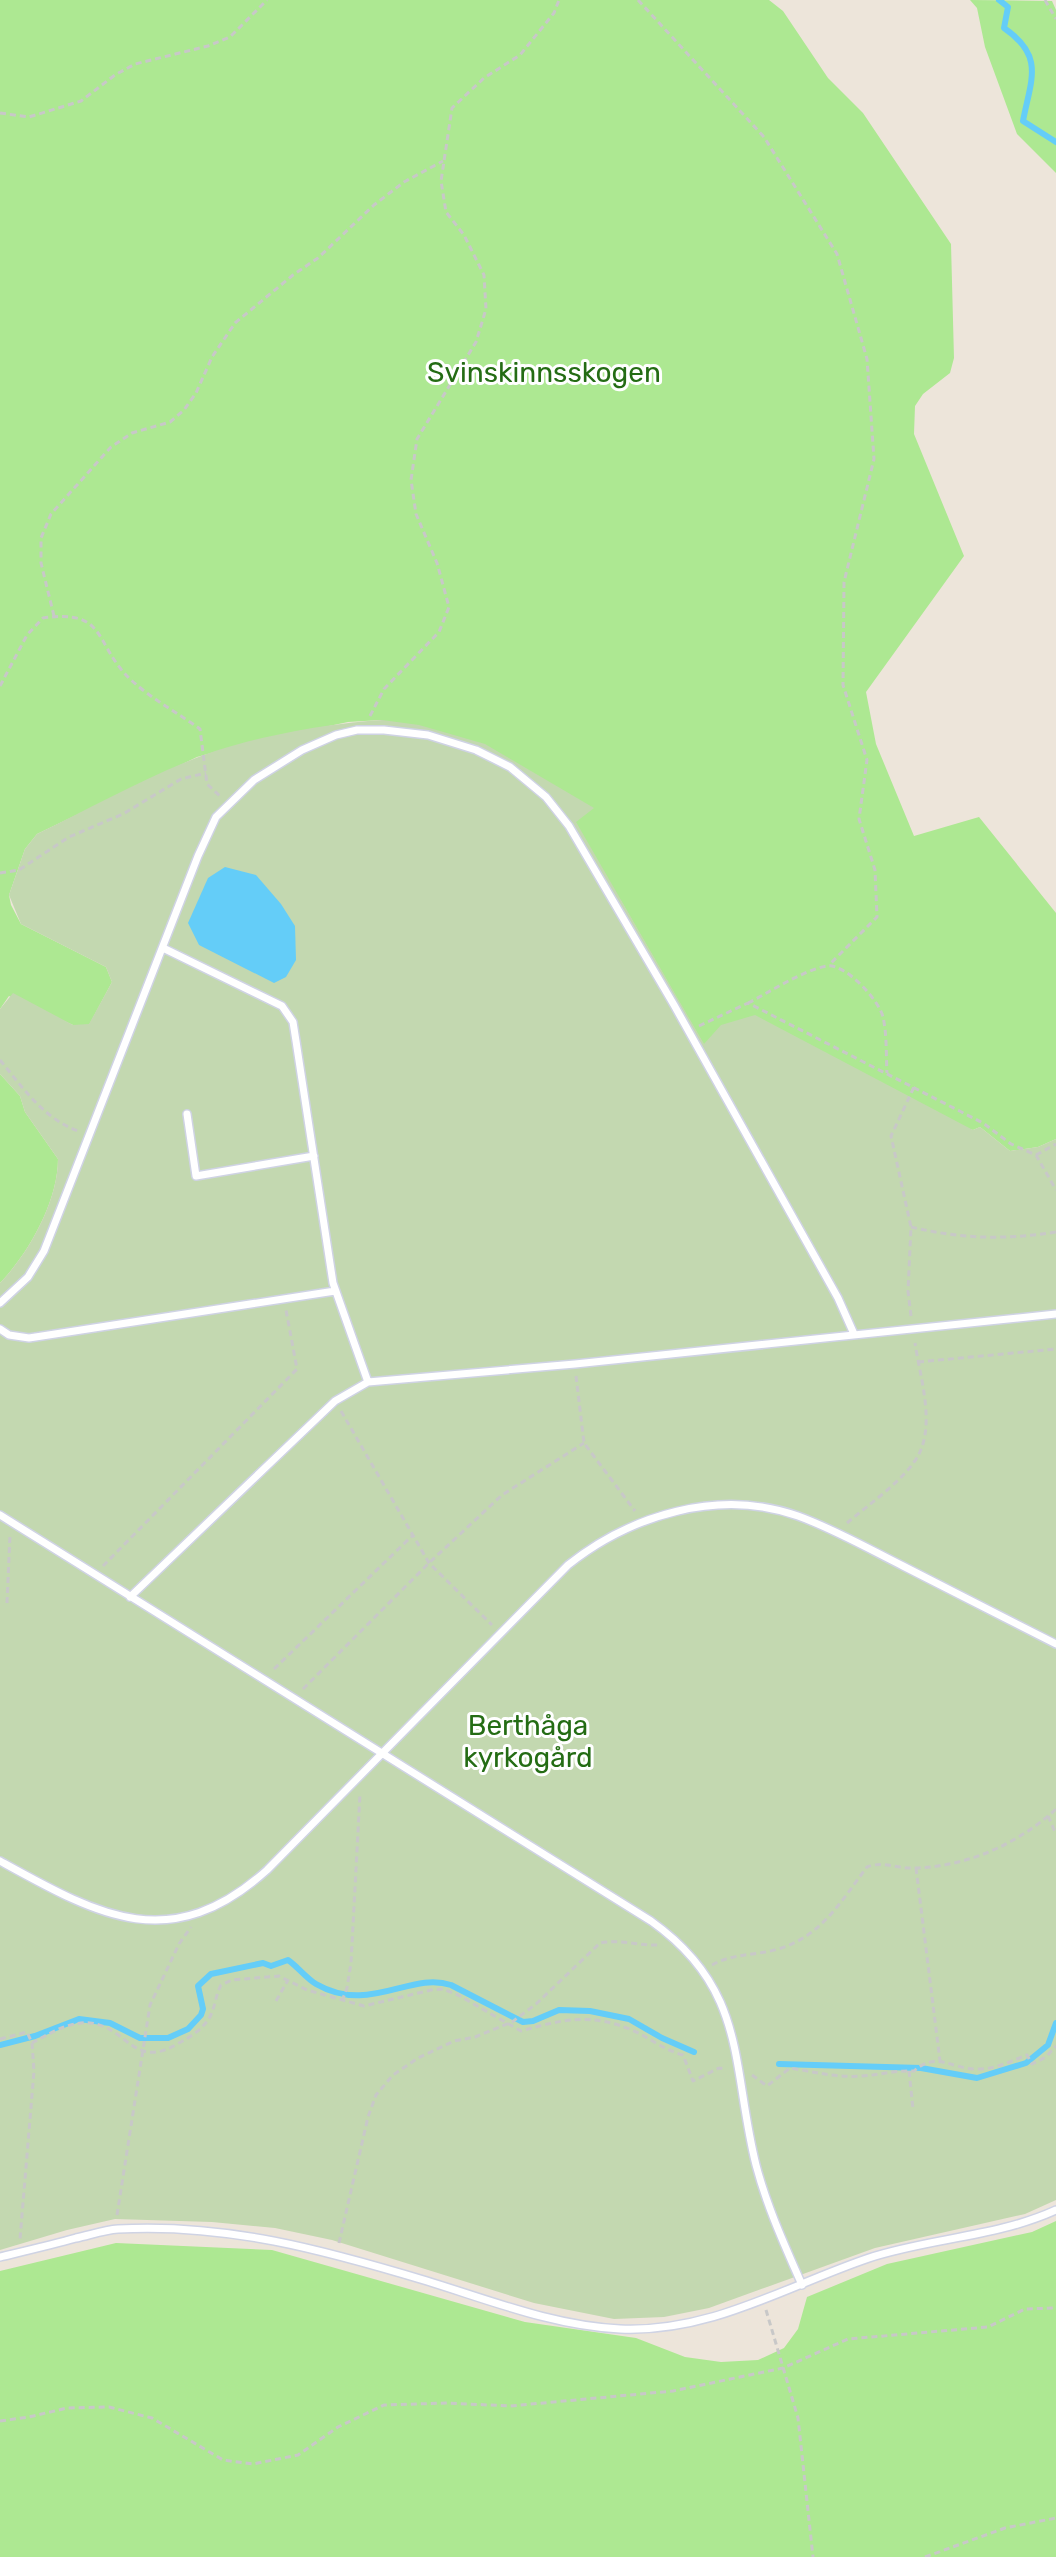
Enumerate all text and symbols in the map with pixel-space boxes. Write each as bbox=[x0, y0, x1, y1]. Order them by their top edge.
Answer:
park label: Svinskinnsskogen bbox=[427, 356, 661, 389]
park label: Berthåga kyrkogård bbox=[463, 1709, 593, 1774]

